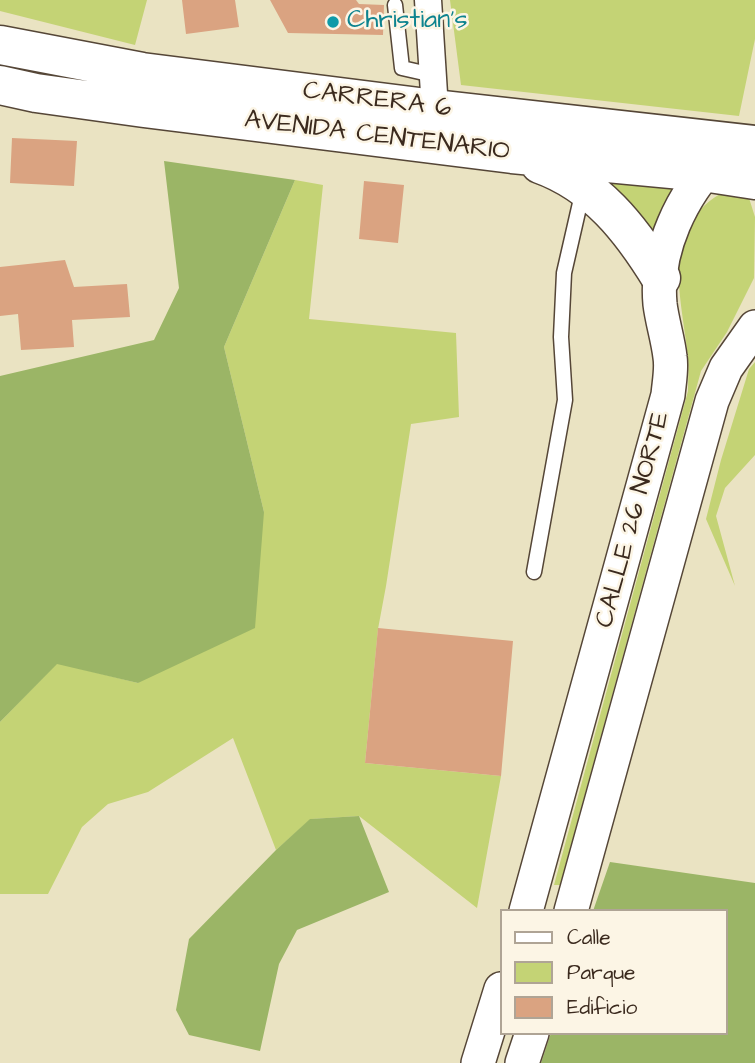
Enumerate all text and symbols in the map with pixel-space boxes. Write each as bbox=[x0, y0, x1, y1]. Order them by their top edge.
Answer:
place label: Christian's bbox=[347, 6, 468, 38]
marker: Christian's bbox=[325, 14, 341, 30]
street label: CARRERA 6 bbox=[301, 76, 453, 126]
street label: AVENIDA CENTENARIO bbox=[243, 105, 511, 169]
street label: CALLE 26 NORTE bbox=[590, 409, 678, 631]
legend bbox=[500, 909, 727, 1035]
text: Calle bbox=[567, 923, 611, 952]
text: Parque bbox=[567, 958, 635, 987]
text: Edificio bbox=[567, 993, 637, 1022]

